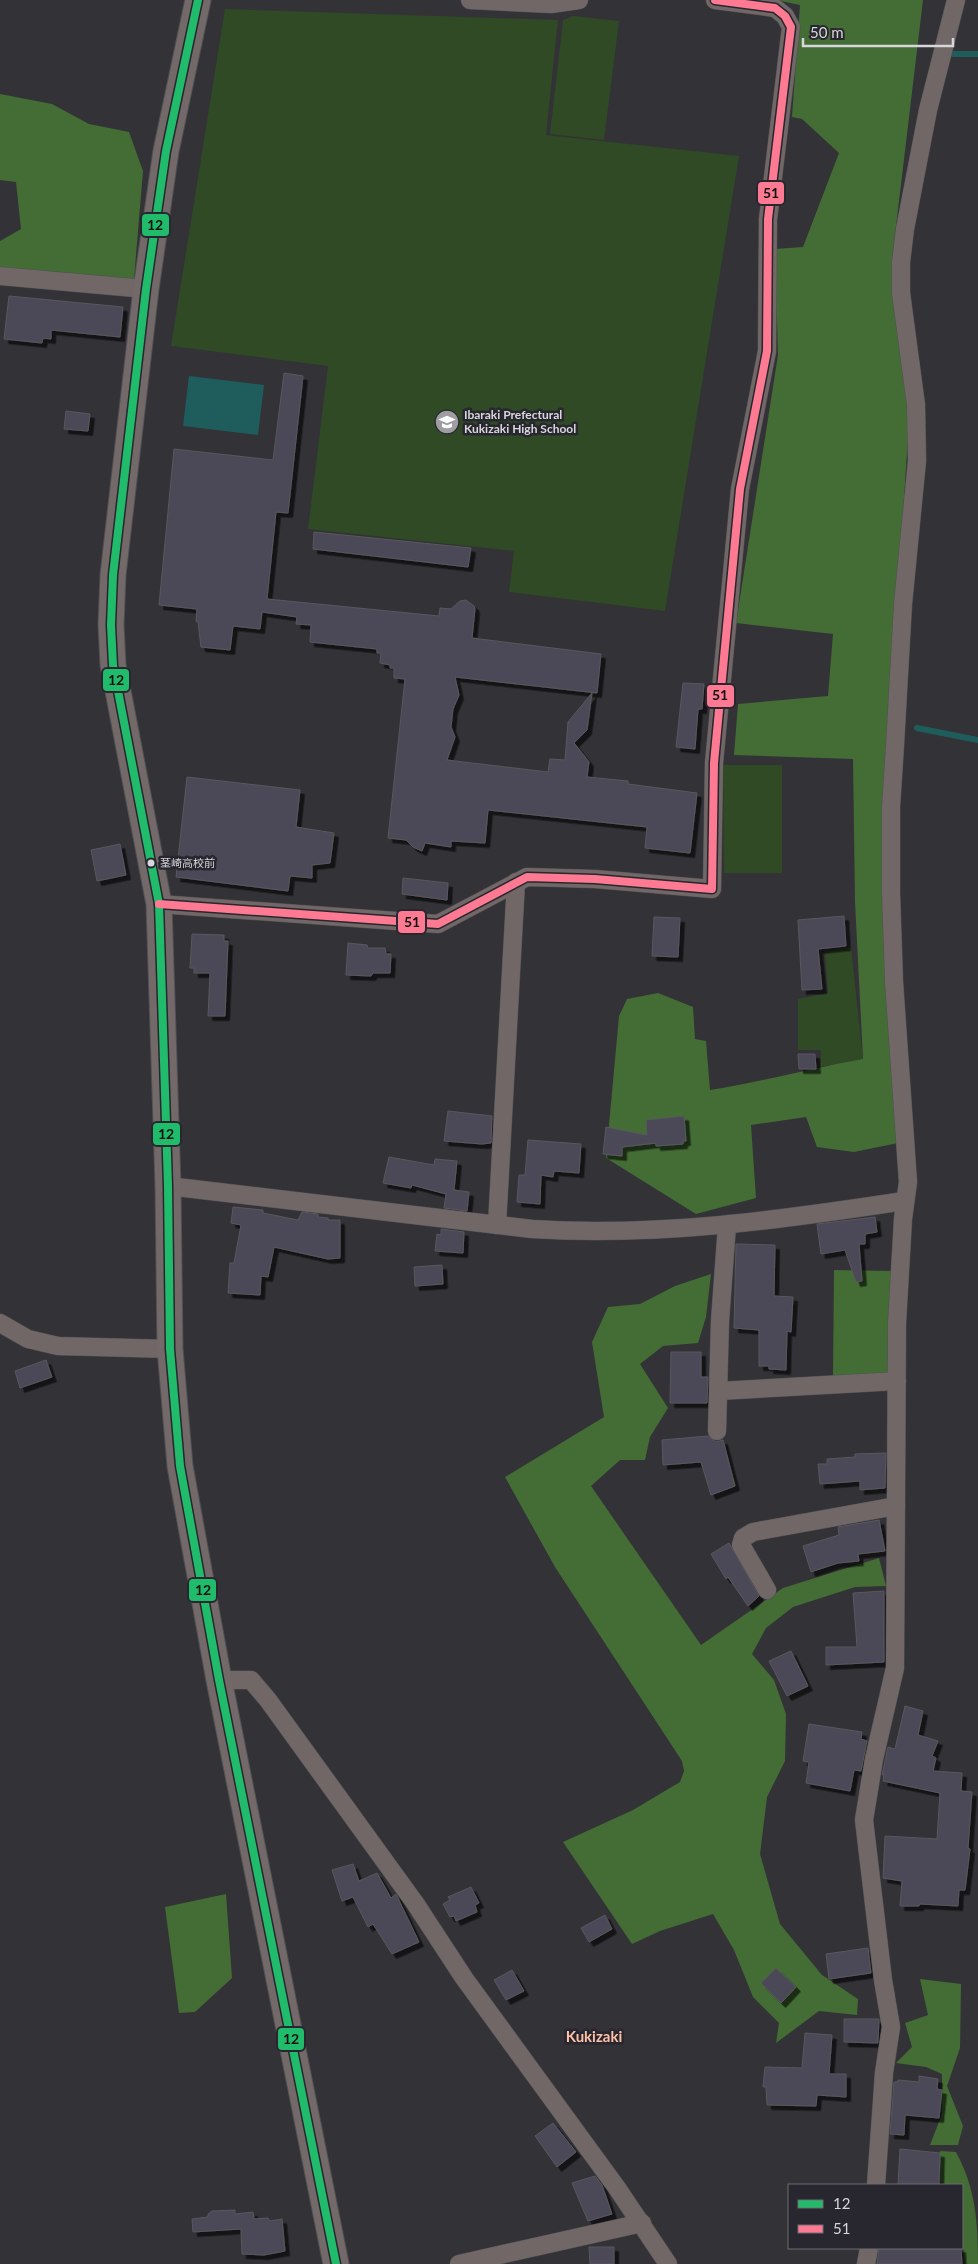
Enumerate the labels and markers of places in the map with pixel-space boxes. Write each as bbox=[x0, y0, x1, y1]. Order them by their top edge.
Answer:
place label: Ibaraki Prefectural Kukizaki High School bbox=[464, 407, 576, 436]
school or university icon: Ibaraki Prefectural Kukizaki High School bbox=[434, 409, 460, 435]
place label: 茎崎高校前 bbox=[160, 856, 215, 869]
marker: 茎崎高校前 bbox=[146, 858, 156, 868]

